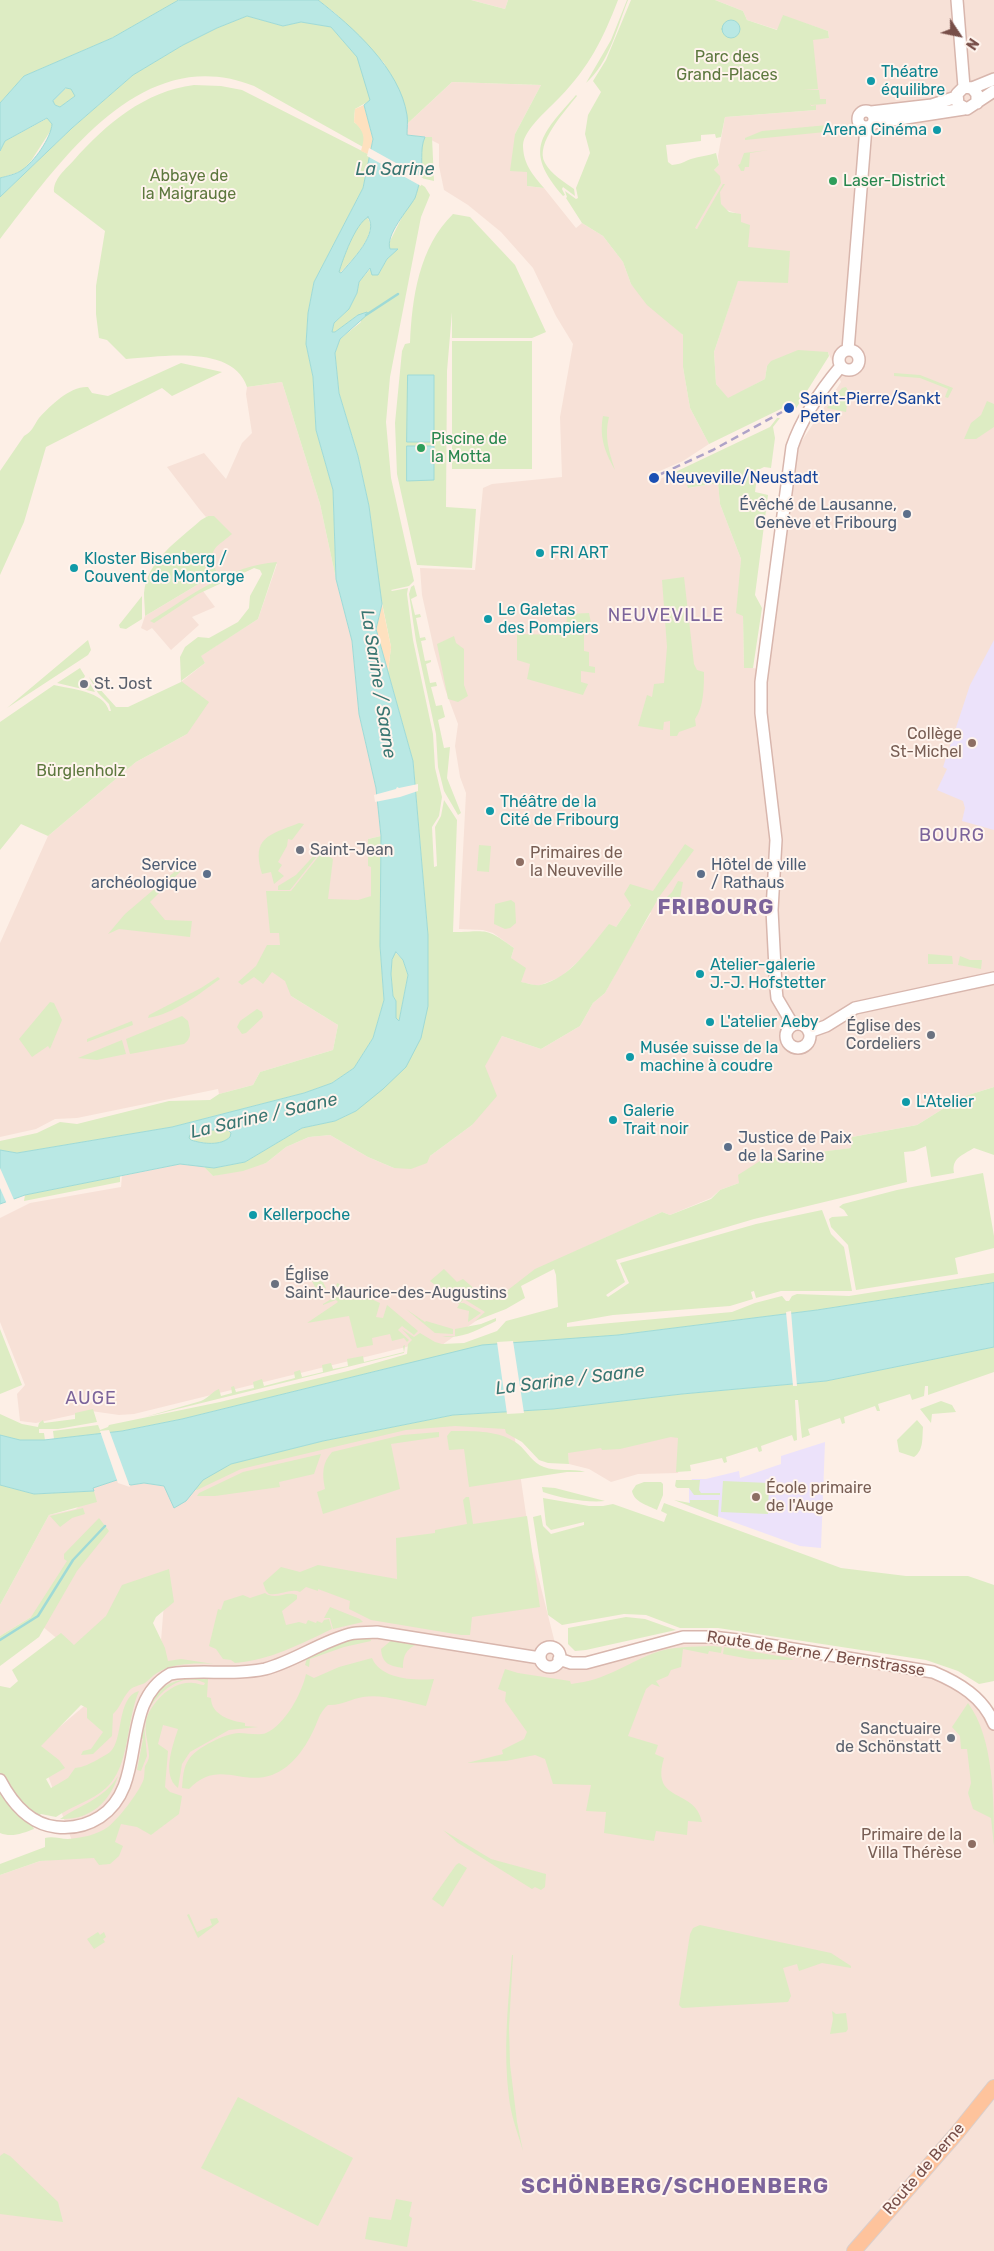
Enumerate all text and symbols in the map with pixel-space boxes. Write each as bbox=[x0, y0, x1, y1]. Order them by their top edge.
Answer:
north arrow bbox=[934, 10, 984, 60]
text: N bbox=[962, 35, 982, 53]
park label: Parc des Grand-Places bbox=[676, 47, 778, 85]
place label: Théatre équilibre bbox=[881, 62, 945, 100]
marker: Théatre équilibre bbox=[865, 75, 877, 87]
place label: Arena Cinéma bbox=[823, 120, 927, 140]
marker: Arena Cinéma bbox=[931, 124, 943, 136]
water label: La Sarine bbox=[356, 159, 434, 181]
park label: Abbaye de la Maigrauge bbox=[142, 166, 236, 204]
place label: Laser-District bbox=[843, 171, 945, 191]
marker: Laser-District bbox=[827, 175, 839, 187]
place label: Saint-Pierre/Sankt Peter bbox=[800, 389, 940, 427]
marker: Saint-Pierre/Sankt Peter bbox=[782, 401, 796, 415]
place label: Piscine de la Motta bbox=[431, 429, 507, 467]
marker: Piscine de la Motta bbox=[415, 442, 427, 454]
place label: Neuveville/Neustadt bbox=[665, 468, 818, 488]
marker: Neuveville/Neustadt bbox=[647, 471, 661, 485]
place label: Évêché de Lausanne, Genève et Fribourg bbox=[739, 495, 897, 533]
marker: Évêché de Lausanne, Genève et Fribourg bbox=[901, 508, 913, 520]
place label: FRI ART bbox=[550, 543, 608, 563]
marker: FRI ART bbox=[534, 547, 546, 559]
place label: Kloster Bisenberg / Couvent de Montorge bbox=[84, 549, 244, 587]
marker: Kloster Bisenberg / Couvent de Montorge bbox=[68, 562, 80, 574]
place label: Le Galetas des Pompiers bbox=[498, 600, 599, 638]
district label: NEUVEVILLE bbox=[607, 605, 725, 627]
water label: La Sarine / Saane bbox=[356, 608, 400, 760]
marker: Le Galetas des Pompiers bbox=[482, 613, 494, 625]
place label: St. Jost bbox=[94, 674, 152, 694]
marker: St. Jost bbox=[78, 678, 90, 690]
place label: Collège St-Michel bbox=[890, 724, 962, 762]
marker: Collège St-Michel bbox=[966, 737, 978, 749]
park label: Bürglenholz bbox=[36, 761, 126, 781]
place label: Théâtre de la Cité de Fribourg bbox=[500, 792, 619, 830]
marker: Théâtre de la Cité de Fribourg bbox=[484, 805, 496, 817]
district label: BOURG bbox=[918, 825, 986, 847]
place label: Saint-Jean bbox=[310, 840, 393, 860]
place label: Primaires de la Neuveville bbox=[530, 843, 623, 881]
marker: Saint-Jean bbox=[294, 844, 306, 856]
place label: Service archéologique bbox=[91, 855, 197, 893]
place label: Hôtel de ville / Rathaus bbox=[711, 855, 806, 893]
marker: Primaires de la Neuveville bbox=[514, 856, 526, 868]
marker: Service archéologique bbox=[201, 868, 213, 880]
marker: Hôtel de ville / Rathaus bbox=[695, 868, 707, 880]
district label: FRIBOURG bbox=[657, 895, 775, 921]
place label: Atelier-galerie J.-J. Hofstetter bbox=[710, 955, 826, 993]
marker: Atelier-galerie J.-J. Hofstetter bbox=[694, 968, 706, 980]
place label: L'atelier Aeby bbox=[720, 1012, 819, 1032]
marker: L'atelier Aeby bbox=[704, 1016, 716, 1028]
place label: Église des Cordeliers bbox=[846, 1016, 921, 1054]
marker: Église des Cordeliers bbox=[925, 1029, 937, 1041]
place label: Musée suisse de la machine à coudre bbox=[640, 1038, 778, 1076]
marker: Musée suisse de la machine à coudre bbox=[624, 1051, 636, 1063]
water label: La Sarine / Saane bbox=[189, 1089, 339, 1143]
place label: L'Atelier bbox=[916, 1092, 974, 1112]
marker: L'Atelier bbox=[900, 1096, 912, 1108]
place label: Galerie Trait noir bbox=[623, 1101, 689, 1139]
marker: Galerie Trait noir bbox=[607, 1114, 619, 1126]
place label: Justice de Paix de la Sarine bbox=[738, 1128, 852, 1166]
marker: Justice de Paix de la Sarine bbox=[722, 1141, 734, 1153]
place label: Kellerpoche bbox=[263, 1205, 350, 1225]
marker: Kellerpoche bbox=[247, 1209, 259, 1221]
place label: Église Saint-Maurice-des-Augustins bbox=[285, 1265, 507, 1303]
marker: Église Saint-Maurice-des-Augustins bbox=[269, 1278, 281, 1290]
water label: La Sarine / Saane bbox=[494, 1360, 646, 1400]
district label: AUGE bbox=[65, 1388, 117, 1410]
place label: École primaire de l'Auge bbox=[766, 1478, 872, 1516]
marker: École primaire de l'Auge bbox=[750, 1491, 762, 1503]
street label: Route de Berne / Bernstrasse bbox=[706, 1627, 926, 1681]
place label: Sanctuaire de Schönstatt bbox=[836, 1719, 941, 1757]
marker: Sanctuaire de Schönstatt bbox=[945, 1732, 957, 1744]
place label: Primaire de la Villa Thérèse bbox=[861, 1825, 962, 1863]
marker: Primaire de la Villa Thérèse bbox=[966, 1838, 978, 1850]
street label: Route de Berne bbox=[879, 2119, 969, 2219]
district label: SCHÖNBERG/SCHOENBERG bbox=[518, 2174, 832, 2200]

